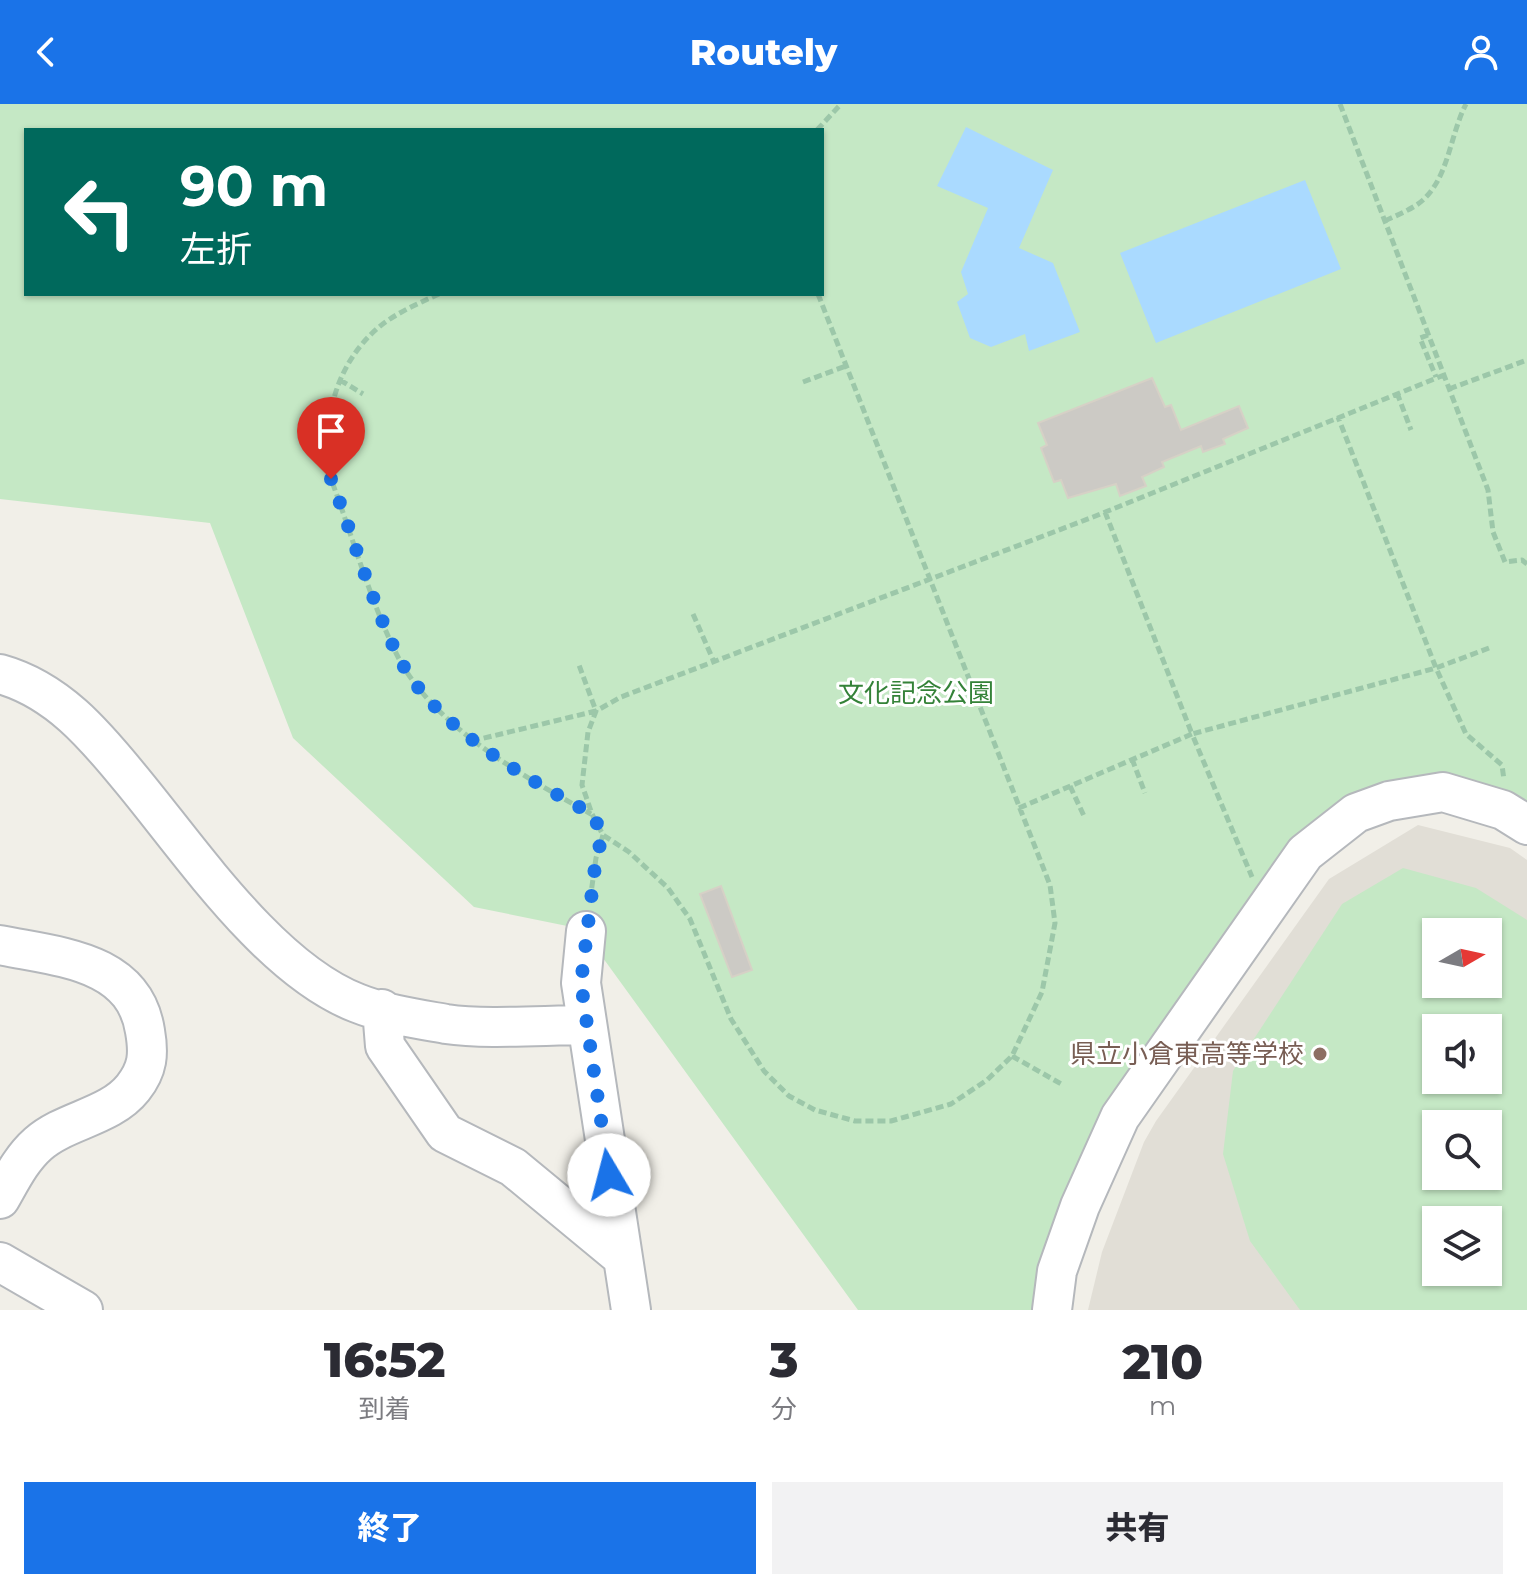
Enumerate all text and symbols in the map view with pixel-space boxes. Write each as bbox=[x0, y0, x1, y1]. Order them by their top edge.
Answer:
icon: back bbox=[24, 30, 68, 74]
text: Routely bbox=[690, 30, 837, 74]
icon: person bbox=[1459, 30, 1503, 74]
text: 90 m bbox=[180, 152, 328, 220]
icon: left bbox=[48, 160, 152, 264]
text: 左折 bbox=[180, 227, 252, 271]
pin bbox=[297, 397, 365, 479]
icon: arrive bbox=[309, 409, 353, 453]
park label: 文化記念公園 bbox=[838, 677, 994, 709]
north arrow bbox=[1422, 918, 1502, 998]
map controls bbox=[1422, 918, 1502, 1286]
button: sound bbox=[1422, 1014, 1502, 1094]
place label: 県立小倉東高等学校 bbox=[1070, 1038, 1304, 1070]
marker: 県立小倉東高等学校 bbox=[1311, 1045, 1329, 1063]
button: search bbox=[1422, 1110, 1502, 1190]
position arrow bbox=[567, 1133, 651, 1217]
button: layers bbox=[1422, 1206, 1502, 1286]
text: 16:52 bbox=[324, 1331, 446, 1389]
text: 3 bbox=[769, 1331, 798, 1389]
text: 210 bbox=[1122, 1333, 1203, 1391]
text: m bbox=[1149, 1390, 1176, 1422]
text: 到着 bbox=[359, 1393, 411, 1425]
text: 分 bbox=[771, 1393, 797, 1425]
button: 終了 bbox=[24, 1482, 756, 1574]
button: 共有 bbox=[772, 1482, 1503, 1574]

